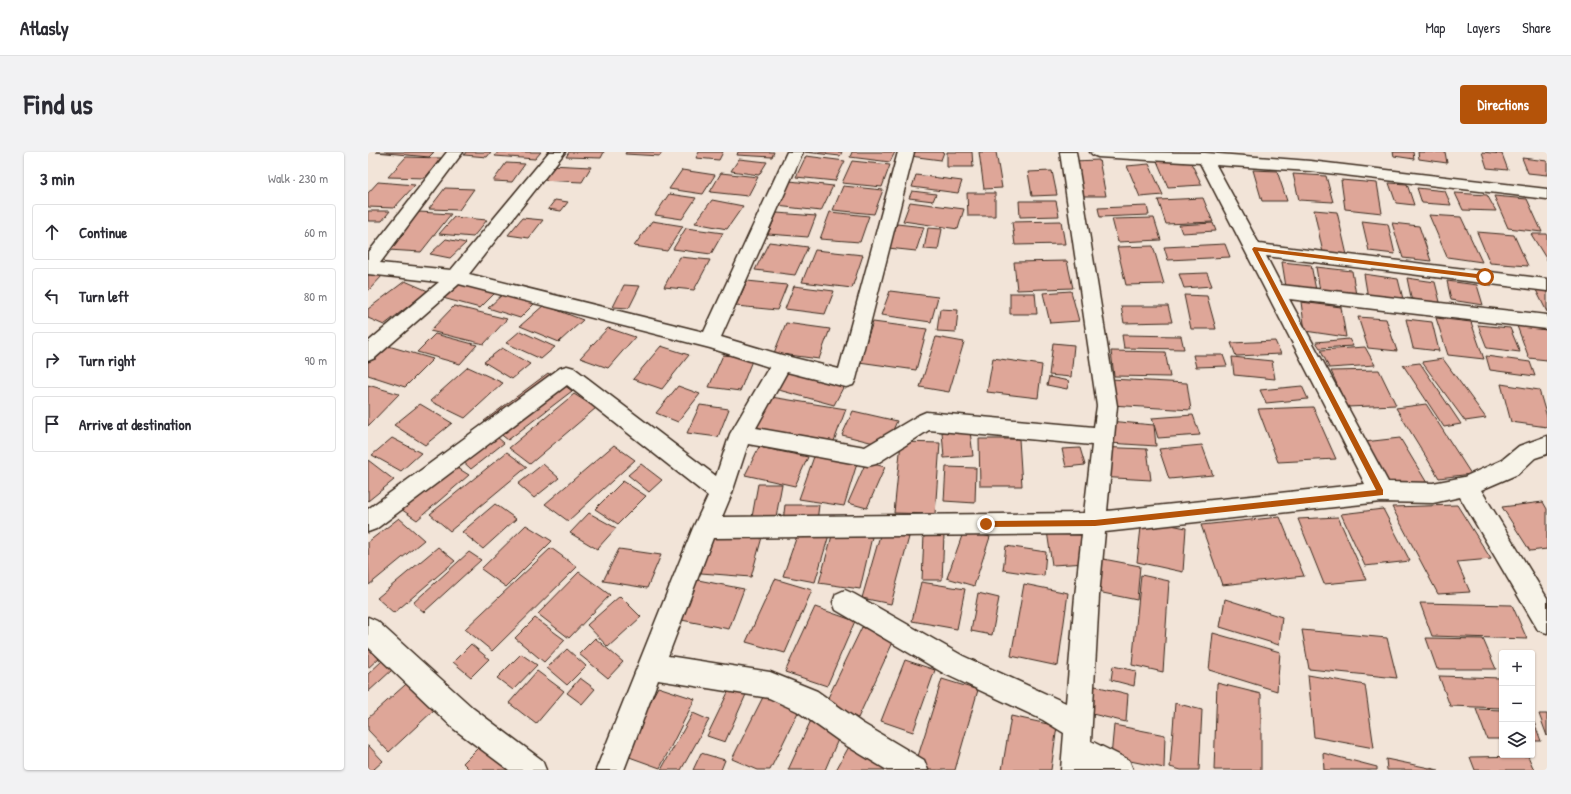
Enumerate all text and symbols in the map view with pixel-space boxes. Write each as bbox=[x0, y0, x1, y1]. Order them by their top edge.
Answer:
text: Atlasly bbox=[20, 15, 69, 41]
text: Map bbox=[1425, 18, 1445, 37]
text: Layers bbox=[1467, 18, 1500, 37]
text: Share bbox=[1522, 18, 1551, 37]
text: Find us bbox=[24, 85, 93, 123]
button: Directions bbox=[1460, 85, 1547, 124]
text: 3 min bbox=[40, 167, 75, 190]
text: Walk · 230 m bbox=[268, 169, 328, 187]
icon: ahead bbox=[41, 221, 63, 243]
text: Continue bbox=[79, 222, 127, 243]
text: 60 m bbox=[304, 223, 327, 241]
route start bbox=[1476, 268, 1494, 286]
icon: left bbox=[41, 285, 63, 307]
text: Turn left bbox=[79, 286, 129, 307]
text: 80 m bbox=[304, 287, 327, 305]
icon: right bbox=[41, 349, 63, 371]
text: Turn right bbox=[79, 350, 135, 371]
text: 90 m bbox=[305, 351, 327, 369]
icon: arrive bbox=[41, 413, 63, 435]
text: Arrive at destination bbox=[79, 414, 191, 435]
route end bbox=[977, 515, 995, 533]
map controls bbox=[1499, 650, 1535, 758]
button: + bbox=[1499, 650, 1535, 686]
button: − bbox=[1499, 686, 1535, 722]
button: layers bbox=[1499, 722, 1535, 758]

